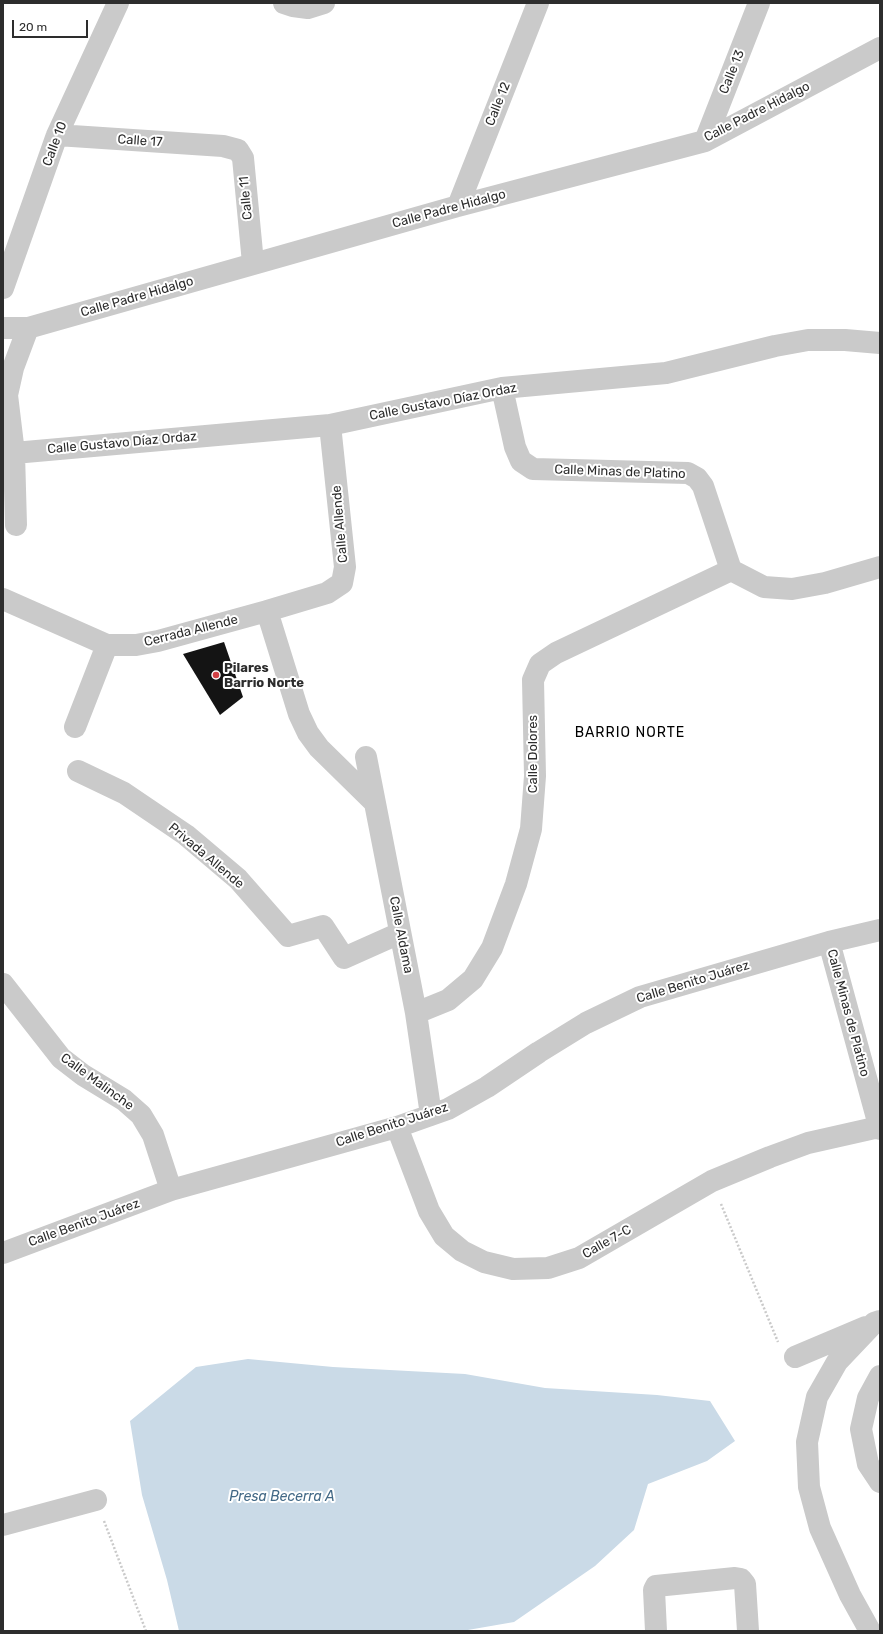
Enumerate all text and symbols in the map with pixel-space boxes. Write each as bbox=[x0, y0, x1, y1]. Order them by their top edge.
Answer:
scale bar bbox=[14, 12, 90, 38]
text: 20 m bbox=[19, 20, 47, 34]
street label: Calle 13 bbox=[716, 48, 748, 96]
street label: Calle Padre Hidalgo bbox=[701, 79, 813, 145]
street label: Calle 12 bbox=[482, 80, 514, 128]
street label: Calle 10 bbox=[39, 120, 71, 168]
street label: Calle 17 bbox=[117, 132, 163, 150]
street label: Calle 11 bbox=[236, 176, 256, 220]
street label: Calle Padre Hidalgo bbox=[391, 186, 507, 232]
street label: Calle Padre Hidalgo bbox=[79, 273, 195, 321]
street label: Calle Gustavo Díaz Ordaz bbox=[368, 380, 518, 424]
street label: Calle Gustavo Díaz Ordaz bbox=[47, 429, 197, 457]
street label: Calle Minas de Platino bbox=[554, 462, 686, 482]
street label: Calle Allende bbox=[329, 485, 351, 563]
street label: Cerrada Allende bbox=[142, 612, 240, 650]
place label: Pilares Barrio Norte bbox=[224, 660, 304, 691]
marker: Pilares Barrio Norte bbox=[211, 670, 221, 680]
street label: Calle Dolores bbox=[525, 715, 541, 793]
district label: BARRIO NORTE bbox=[575, 725, 685, 741]
street label: Privada Allende bbox=[165, 820, 247, 892]
street label: Calle Aldama bbox=[386, 895, 416, 975]
street label: Calle Minas de Platino bbox=[823, 948, 873, 1078]
street label: Calle Benito Juárez bbox=[635, 957, 751, 1007]
street label: Calle Malinche bbox=[57, 1050, 137, 1114]
street label: Calle Benito Juárez bbox=[334, 1099, 450, 1151]
street label: Calle Benito Juárez bbox=[26, 1196, 142, 1250]
street label: Calle 7-C bbox=[580, 1222, 634, 1262]
water label: Presa Becerra A bbox=[229, 1489, 335, 1505]

